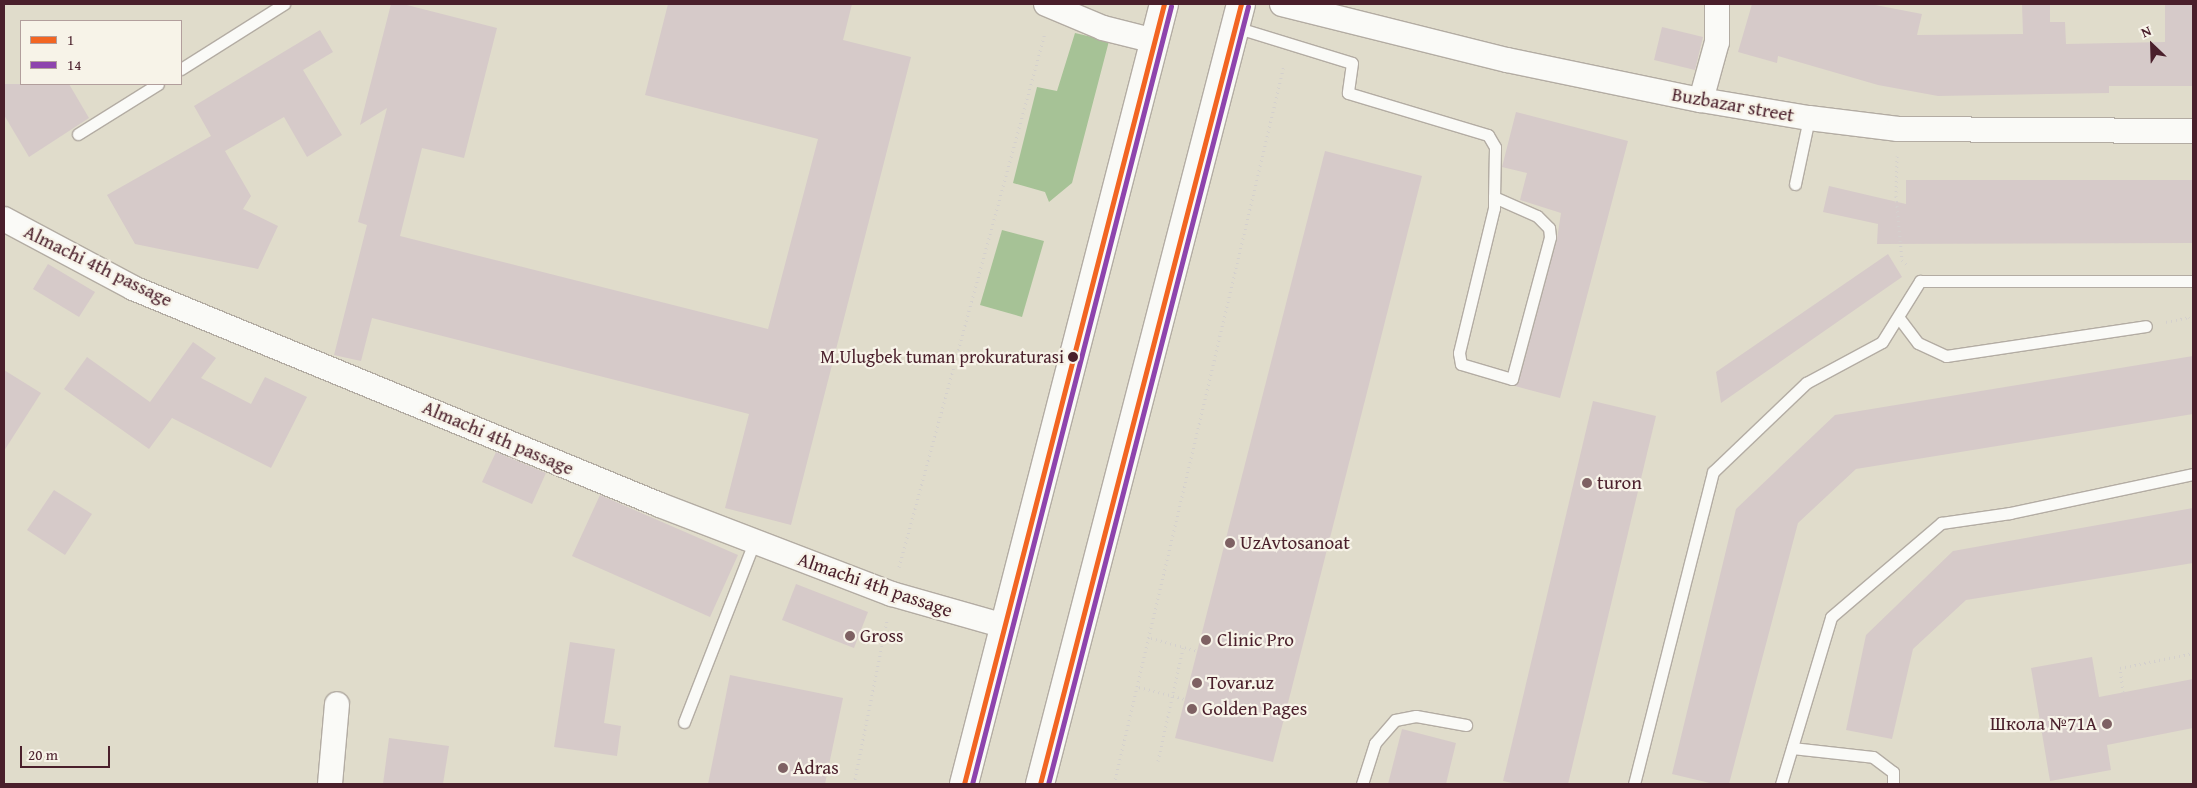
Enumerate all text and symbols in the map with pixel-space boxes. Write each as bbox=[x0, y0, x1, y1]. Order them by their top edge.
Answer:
legend bbox=[20, 20, 182, 85]
north arrow bbox=[2127, 20, 2177, 70]
text: N bbox=[2138, 20, 2154, 42]
text: 1 bbox=[67, 29, 74, 50]
text: 14 bbox=[67, 54, 81, 75]
street label: Buzbazar street bbox=[1670, 83, 1796, 127]
street label: Almachi 4th passage bbox=[20, 220, 176, 312]
place label: M.Ulugbek tuman prokuraturasi bbox=[820, 346, 1064, 368]
marker: M.Ulugbek tuman prokuraturasi bbox=[1068, 352, 1078, 362]
street label: Almachi 4th passage bbox=[419, 396, 577, 480]
place label: turon bbox=[1597, 472, 1642, 494]
marker: turon bbox=[1581, 477, 1593, 489]
place label: UzAvtosanoat bbox=[1240, 532, 1350, 554]
marker: UzAvtosanoat bbox=[1224, 537, 1236, 549]
street label: Almachi 4th passage bbox=[795, 548, 955, 622]
place label: Gross bbox=[860, 625, 904, 647]
place label: Clinic Pro bbox=[1217, 629, 1294, 651]
marker: Gross bbox=[844, 630, 856, 642]
marker: Clinic Pro bbox=[1199, 633, 1213, 647]
place label: Tovar.uz bbox=[1207, 672, 1274, 694]
marker: Tovar.uz bbox=[1191, 677, 1203, 689]
place label: Golden Pages bbox=[1202, 698, 1307, 720]
marker: Golden Pages bbox=[1186, 703, 1198, 715]
place label: Школа №71А bbox=[1990, 713, 2097, 735]
marker: Школа №71А bbox=[2101, 718, 2113, 730]
scale bar bbox=[22, 736, 112, 768]
text: 20 m bbox=[28, 744, 58, 765]
place label: Adras bbox=[793, 757, 839, 779]
marker: Adras bbox=[777, 762, 789, 774]

